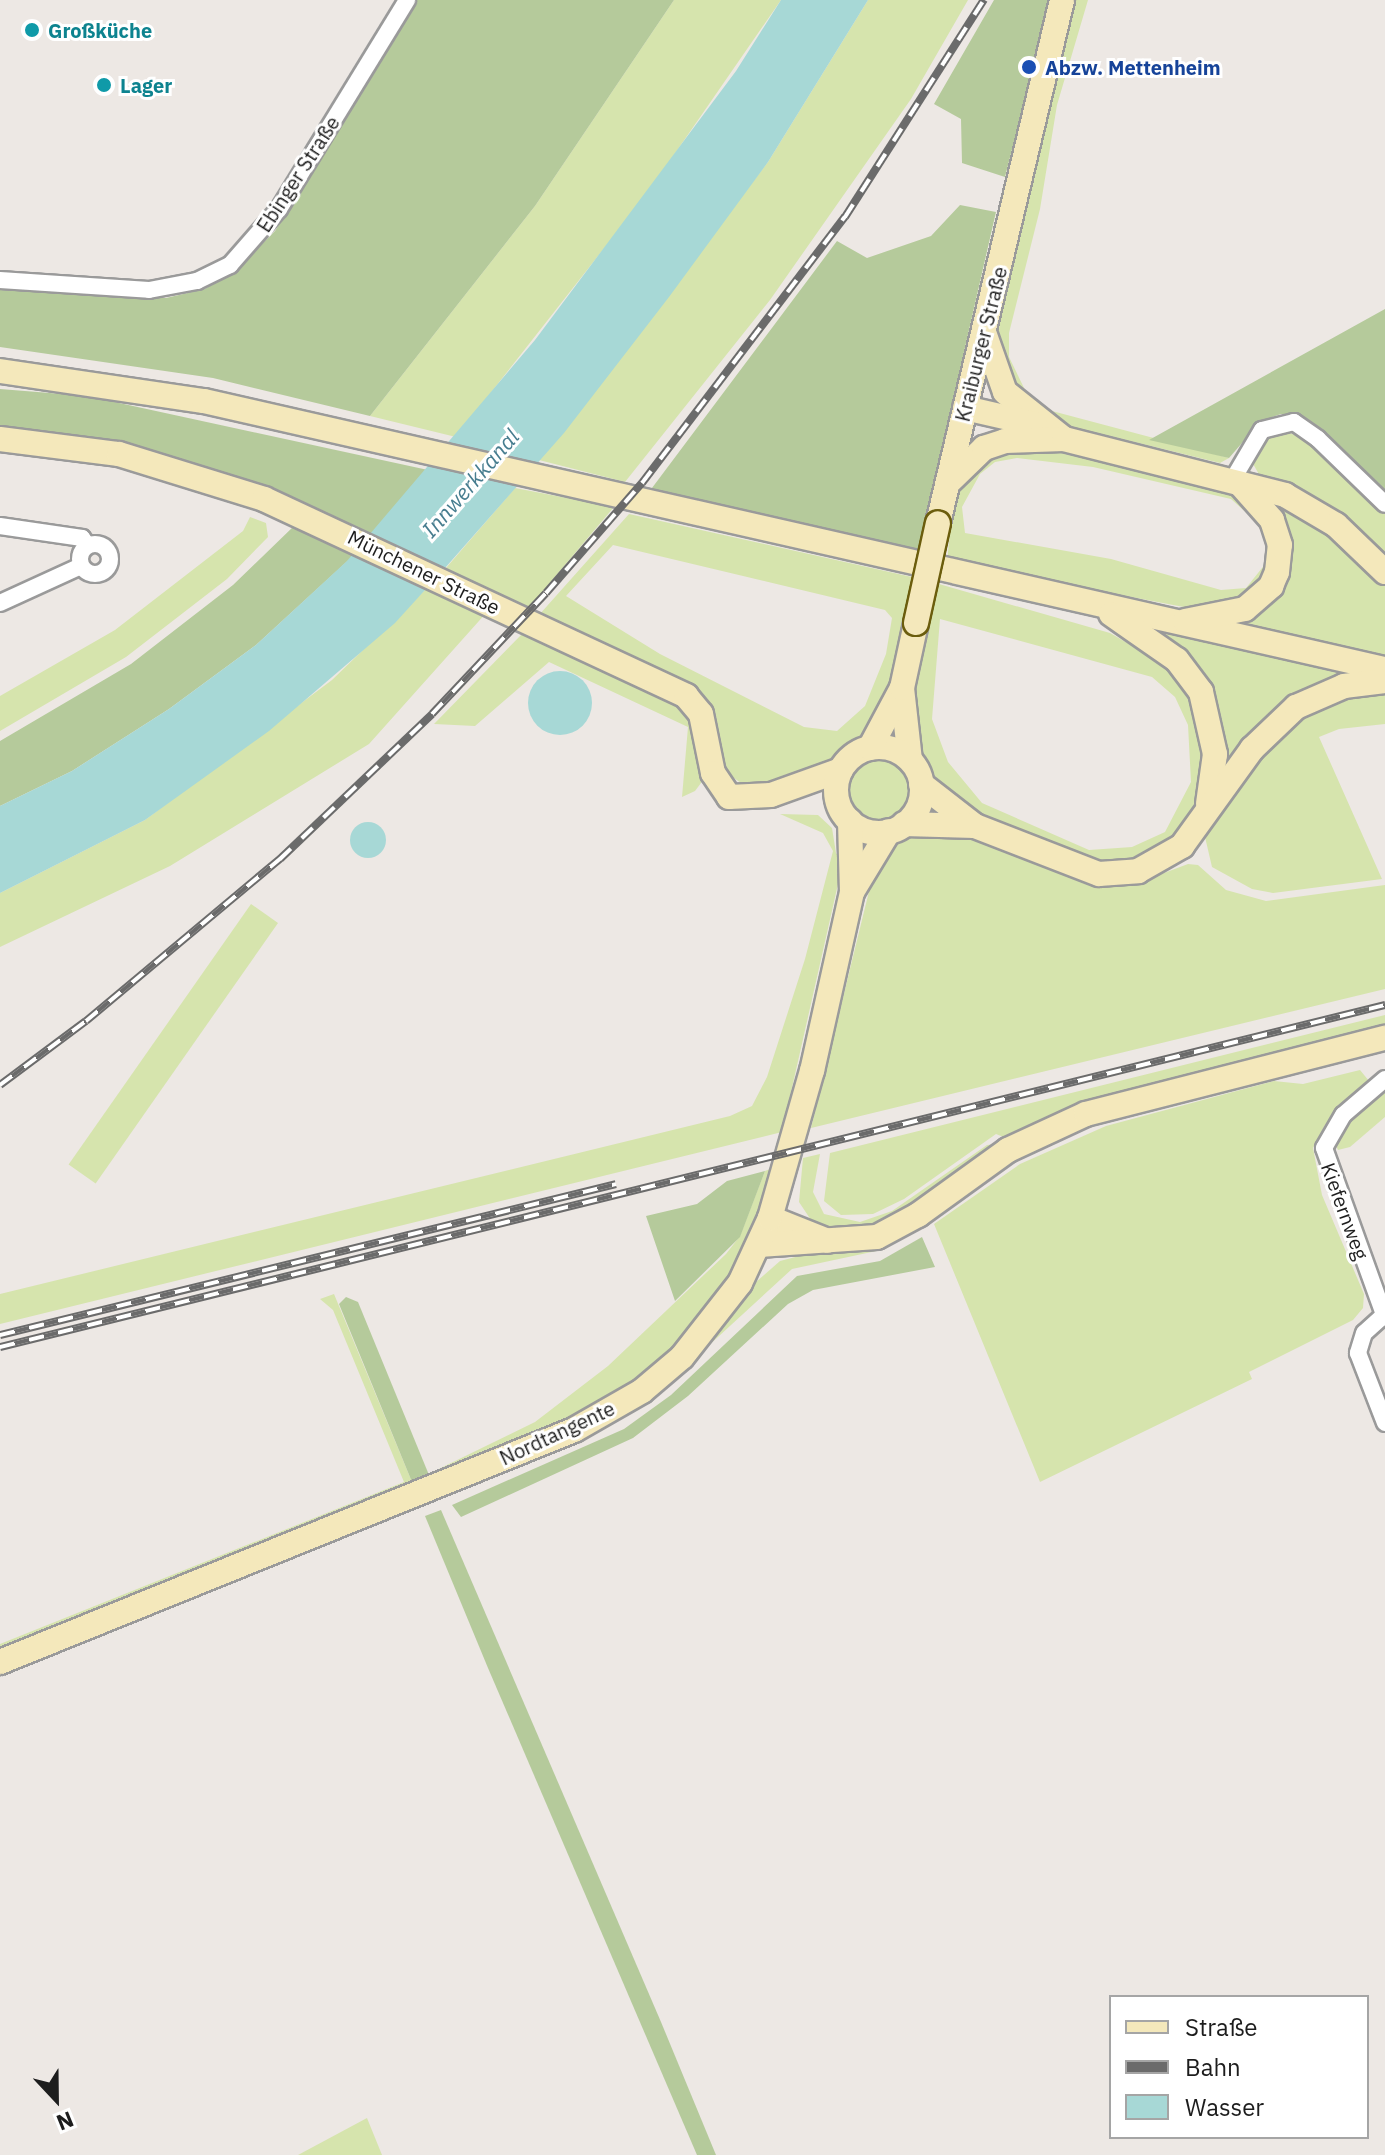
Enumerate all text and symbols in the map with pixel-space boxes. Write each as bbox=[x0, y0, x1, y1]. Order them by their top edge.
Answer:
place label: Großküche bbox=[48, 18, 152, 42]
marker: Großküche bbox=[23, 21, 41, 39]
place label: Abzw. Mettenheim bbox=[1045, 55, 1221, 79]
marker: Abzw. Mettenheim bbox=[1020, 58, 1038, 76]
place label: Lager bbox=[120, 73, 172, 97]
marker: Lager bbox=[95, 76, 113, 94]
street label: Ebinger Straße bbox=[252, 111, 344, 237]
street label: Kraiburger Straße bbox=[950, 264, 1012, 424]
water label: Innwerkkanal bbox=[416, 424, 524, 542]
street label: Münchener Straße bbox=[344, 525, 504, 619]
street label: Kiefernweg bbox=[1316, 1159, 1374, 1263]
street label: Nordtangente bbox=[496, 1396, 618, 1470]
legend bbox=[1109, 1995, 1369, 2139]
text: Straße bbox=[1185, 2011, 1257, 2043]
text: Bahn bbox=[1185, 2051, 1241, 2083]
north arrow bbox=[16, 2059, 96, 2139]
text: Wasser bbox=[1185, 2091, 1264, 2123]
text: N bbox=[52, 2105, 78, 2138]

